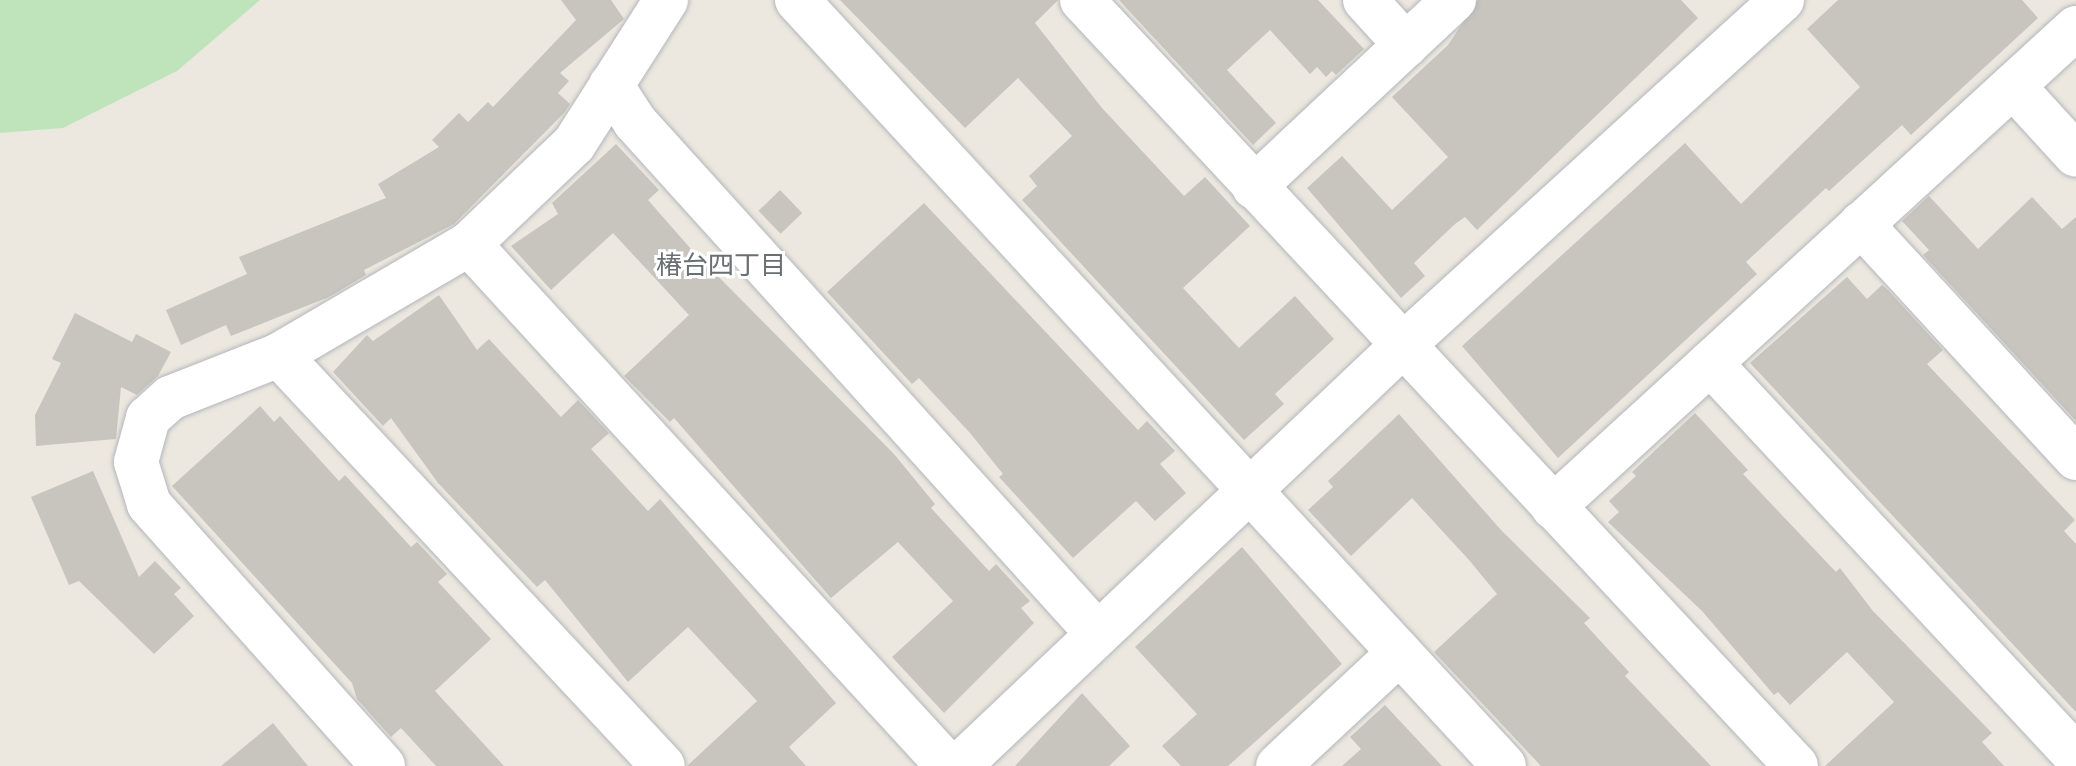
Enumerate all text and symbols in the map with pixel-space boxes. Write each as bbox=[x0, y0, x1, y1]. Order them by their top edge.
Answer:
district label: 椿台四丁目 bbox=[656, 251, 786, 283]

